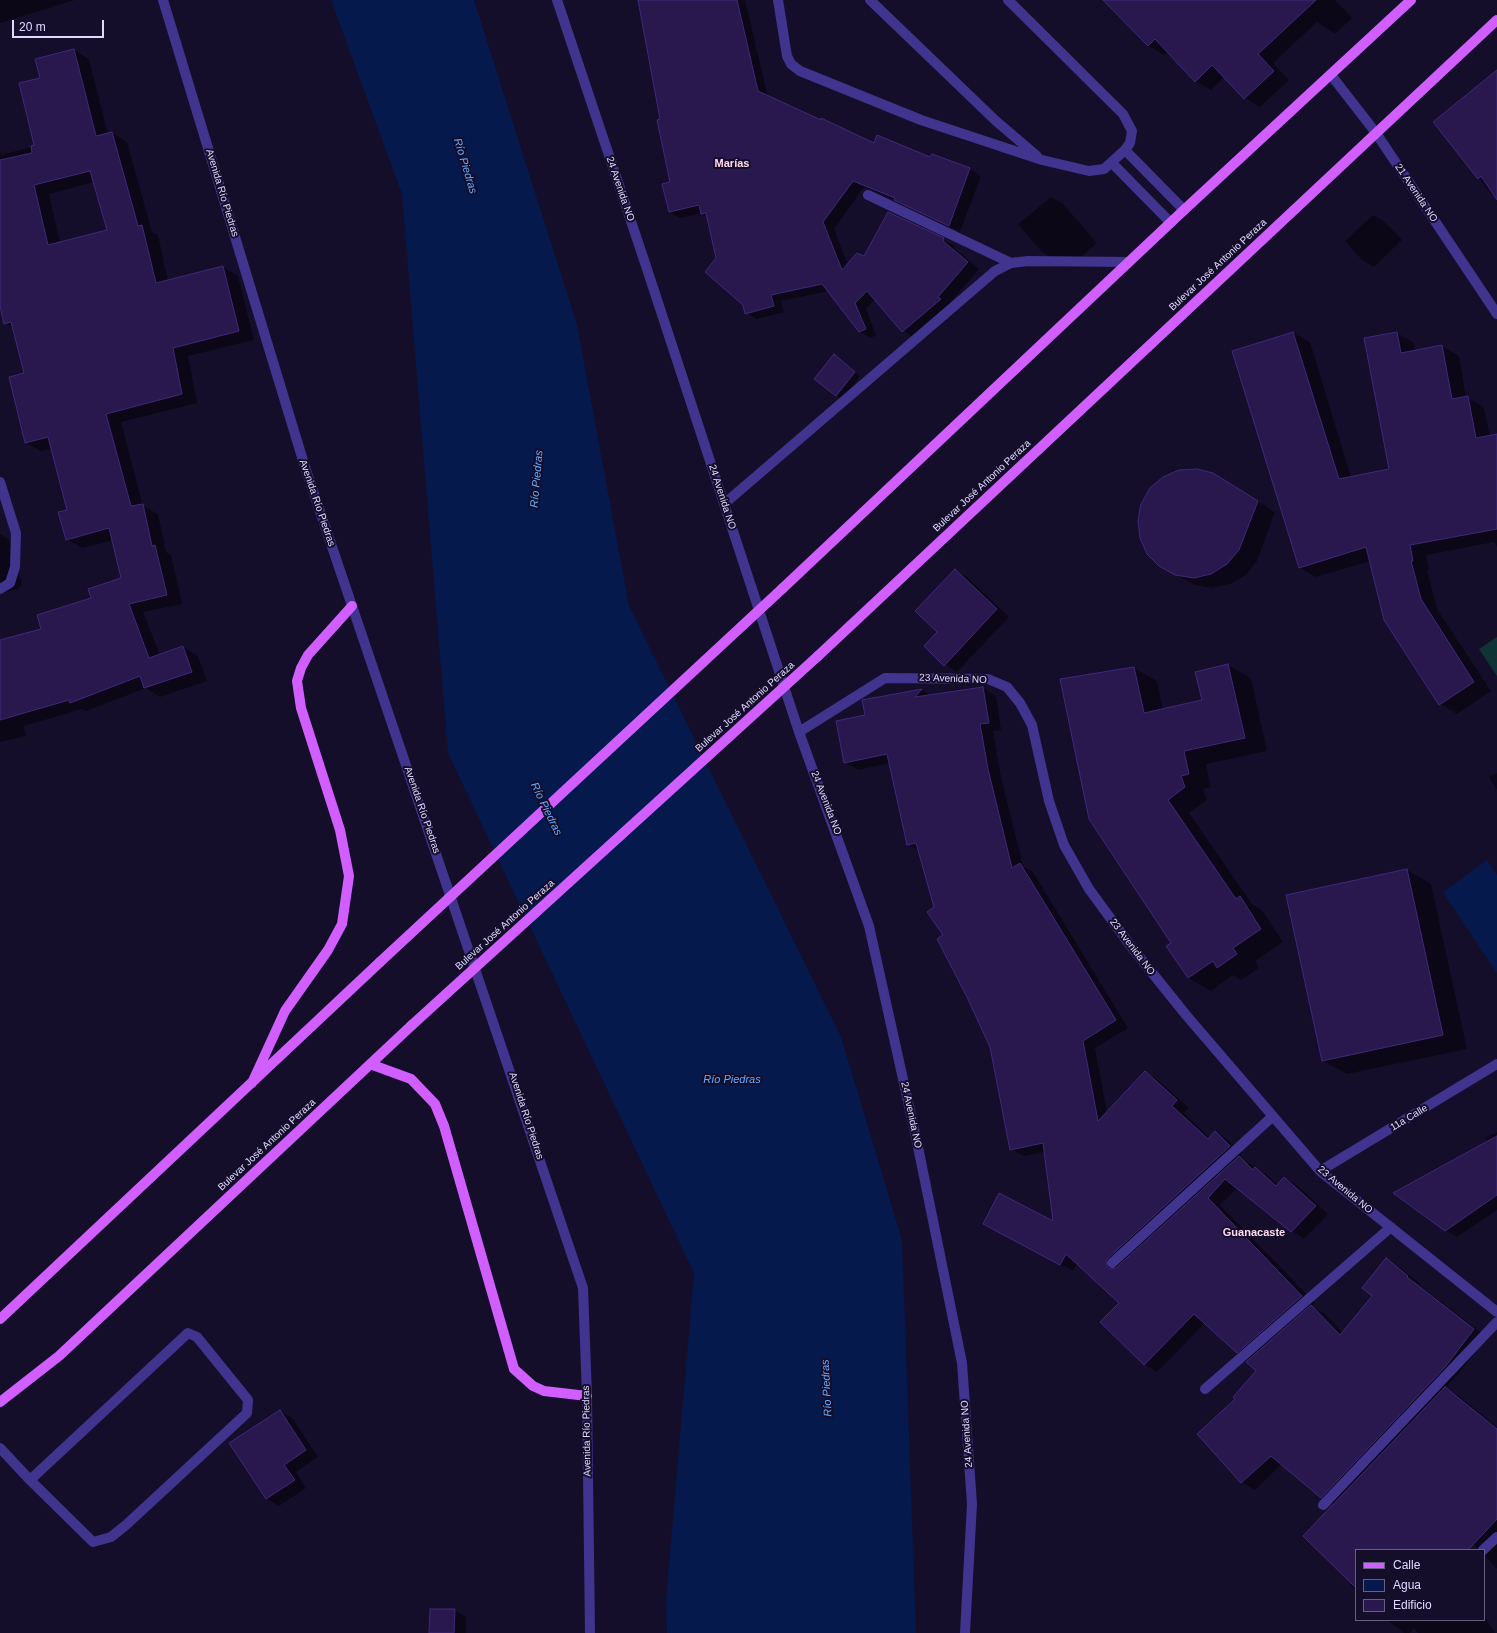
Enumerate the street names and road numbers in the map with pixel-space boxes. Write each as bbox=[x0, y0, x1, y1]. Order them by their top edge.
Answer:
street label: Avenida Río Piedras bbox=[203, 148, 241, 238]
street label: 24 Avenida NO bbox=[603, 155, 637, 223]
street label: 21 Avenida NO bbox=[1392, 162, 1440, 224]
street label: Bulevar José Antonio Peraza bbox=[1167, 217, 1269, 313]
street label: Bulevar José Antonio Peraza bbox=[931, 438, 1033, 534]
street label: Avenida Río Piedras bbox=[297, 458, 337, 548]
street label: 24 Avenida NO bbox=[706, 463, 738, 531]
street label: Bulevar José Antonio Peraza bbox=[693, 659, 797, 755]
street label: 23 Avenida NO bbox=[919, 672, 987, 686]
street label: Avenida Río Piedras bbox=[402, 765, 442, 855]
street label: 24 Avenida NO bbox=[808, 769, 844, 837]
street label: Bulevar José Antonio Peraza bbox=[453, 877, 557, 973]
street label: 23 Avenida NO bbox=[1107, 916, 1157, 978]
street label: Avenida Río Piedras bbox=[506, 1071, 546, 1161]
street label: 24 Avenida NO bbox=[898, 1081, 924, 1149]
street label: Bulevar José Antonio Peraza bbox=[216, 1097, 318, 1193]
street label: 11a Calle bbox=[1388, 1102, 1430, 1134]
street label: 23 Avenida NO bbox=[1315, 1164, 1375, 1216]
street label: Avenida Río Piedras bbox=[580, 1385, 594, 1477]
street label: 24 Avenida NO bbox=[959, 1400, 975, 1468]

